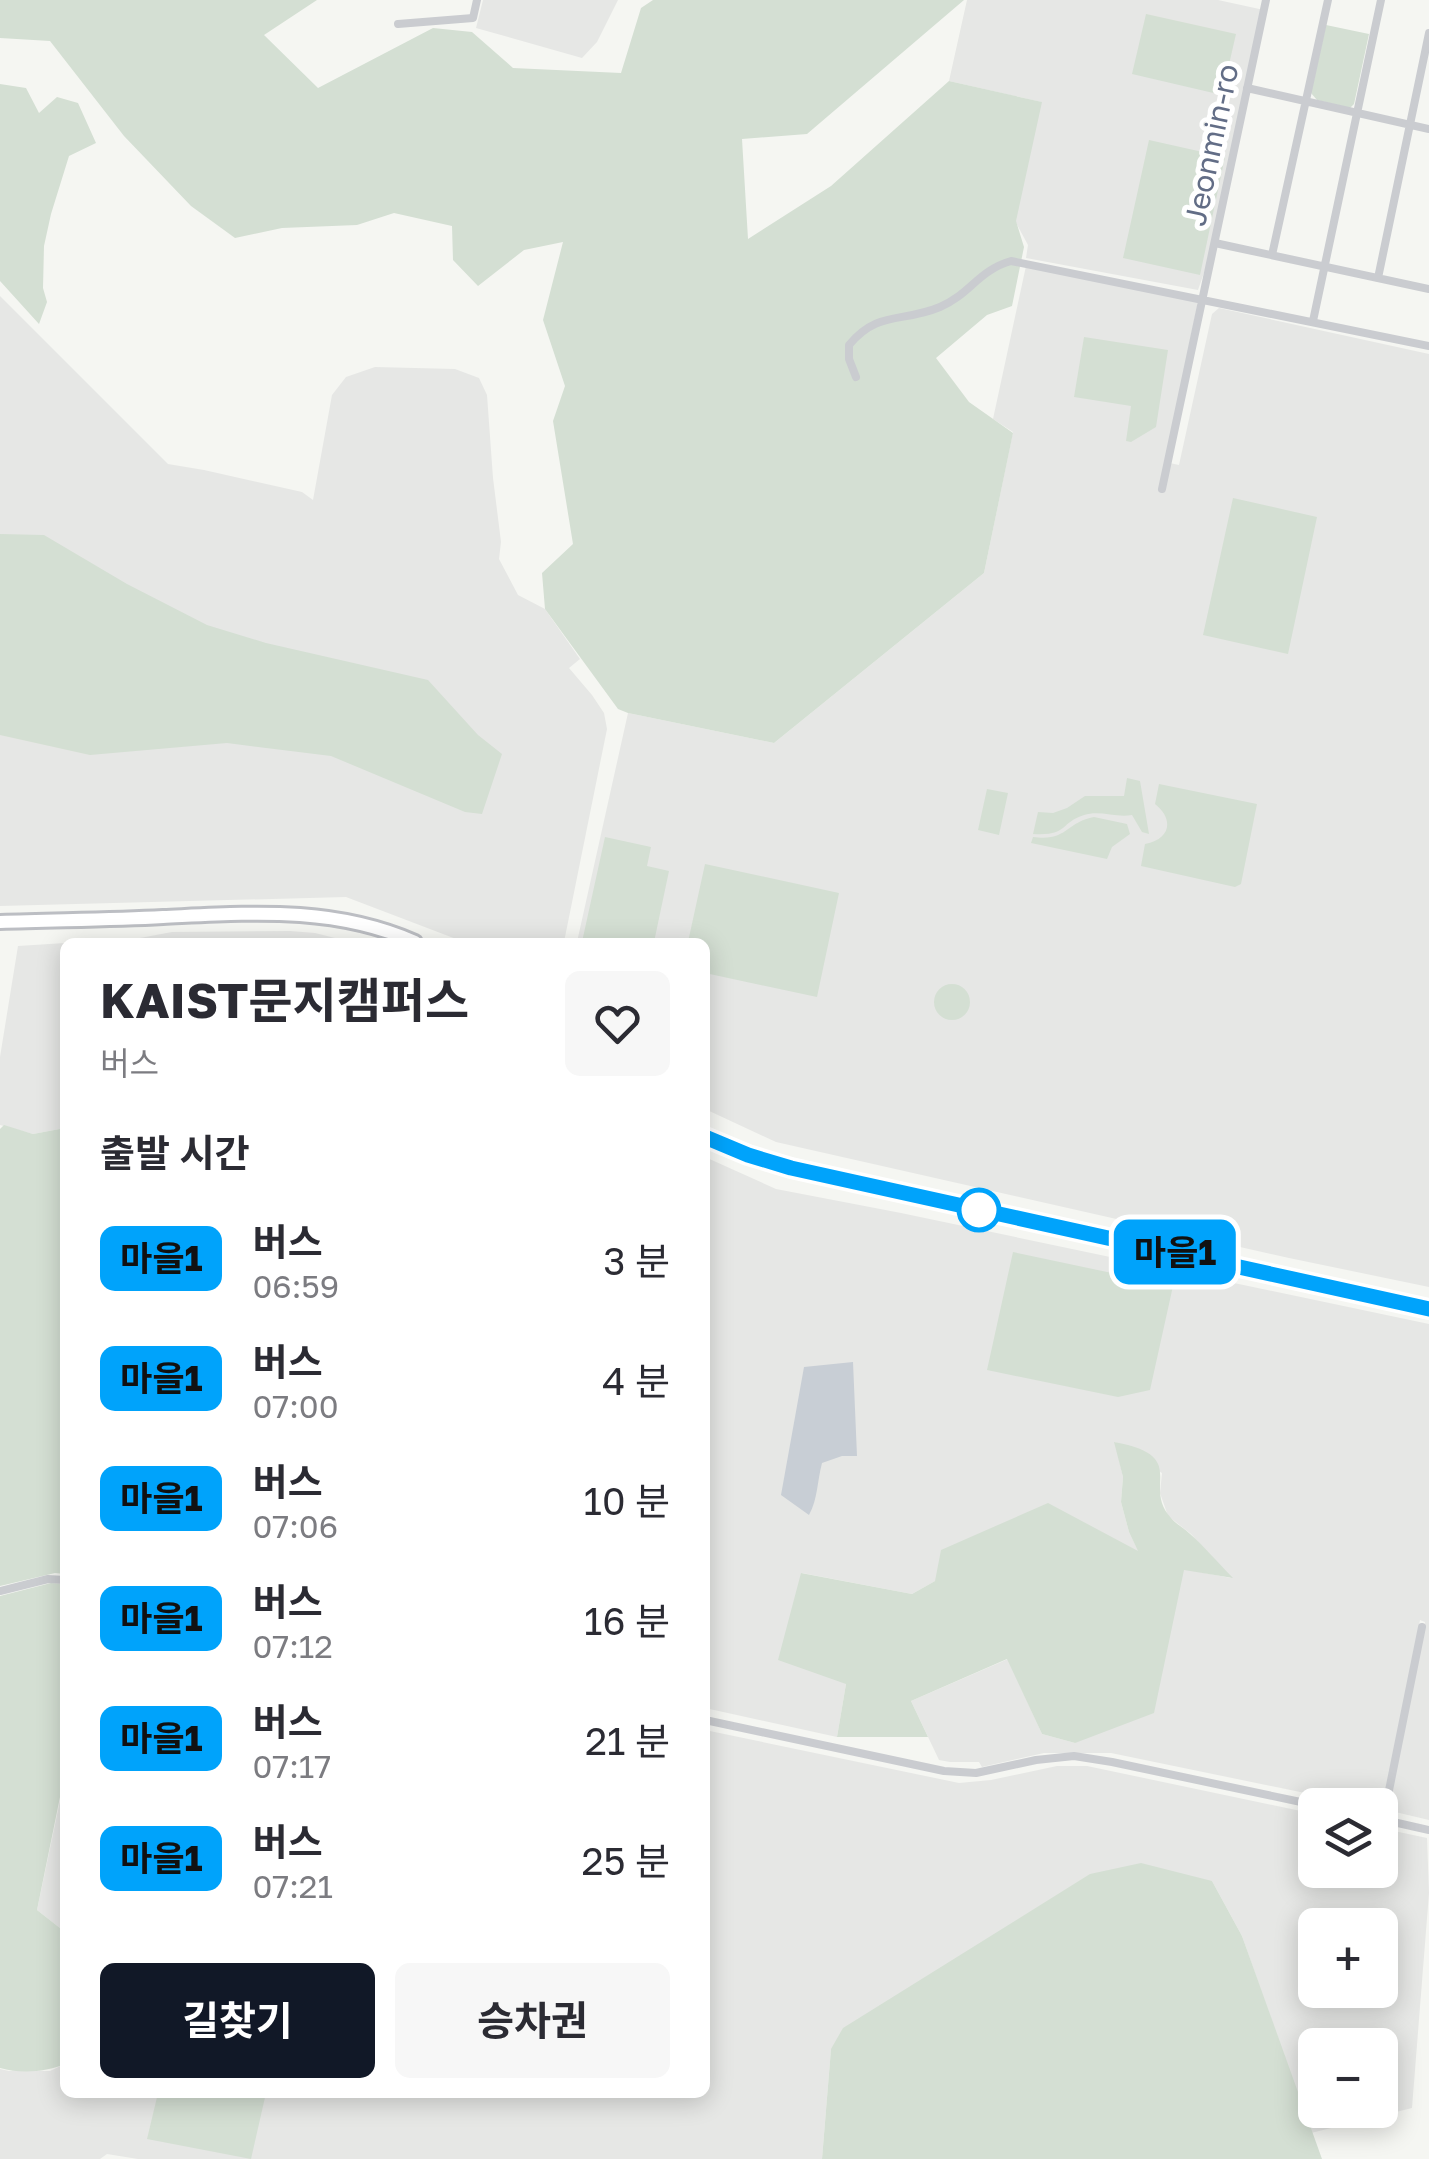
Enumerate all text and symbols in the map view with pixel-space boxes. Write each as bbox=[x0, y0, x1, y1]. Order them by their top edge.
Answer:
street label: Jeonmin-ro bbox=[1176, 61, 1246, 229]
text: KAIST문지캠퍼스 bbox=[100, 971, 469, 1029]
button: heart bbox=[565, 971, 670, 1076]
text: 버스 bbox=[100, 1044, 159, 1082]
text: 출발 시간 bbox=[100, 1130, 249, 1175]
unlabelled marker bbox=[958, 1189, 1000, 1231]
text: 버스 bbox=[252, 1219, 322, 1264]
line badge: 마을1 bbox=[1118, 1220, 1232, 1284]
text: 마을1 bbox=[1134, 1231, 1216, 1273]
text: 마을1 bbox=[120, 1237, 202, 1279]
text: 3 분 bbox=[603, 1238, 670, 1283]
text: 06:59 bbox=[252, 1267, 339, 1305]
text: 버스 bbox=[252, 1339, 322, 1384]
text: 마을1 bbox=[120, 1357, 202, 1399]
text: 4 분 bbox=[602, 1358, 670, 1403]
text: 07:00 bbox=[252, 1387, 339, 1425]
text: 버스 bbox=[252, 1459, 322, 1504]
text: 마을1 bbox=[120, 1477, 202, 1519]
text: 10 분 bbox=[584, 1478, 670, 1523]
text: 07:06 bbox=[252, 1507, 338, 1545]
text: 버스 bbox=[252, 1579, 322, 1624]
text: 마을1 bbox=[120, 1597, 202, 1639]
text: 16 분 bbox=[584, 1598, 670, 1643]
text: 07:12 bbox=[252, 1627, 333, 1665]
text: 버스 bbox=[252, 1699, 322, 1744]
text: 마을1 bbox=[120, 1717, 202, 1759]
text: 21 분 bbox=[585, 1718, 670, 1763]
text: 07:17 bbox=[252, 1747, 331, 1785]
map controls bbox=[1298, 1788, 1398, 2128]
button: layers bbox=[1298, 1788, 1398, 1888]
text: 버스 bbox=[252, 1819, 322, 1864]
text: 마을1 bbox=[120, 1837, 202, 1879]
text: 25 분 bbox=[581, 1838, 670, 1883]
text: 07:21 bbox=[252, 1867, 333, 1905]
button: + bbox=[1298, 1908, 1398, 2008]
button: 길찾기 bbox=[100, 1963, 375, 2078]
button: 승차권 bbox=[395, 1963, 670, 2078]
button: − bbox=[1298, 2028, 1398, 2128]

